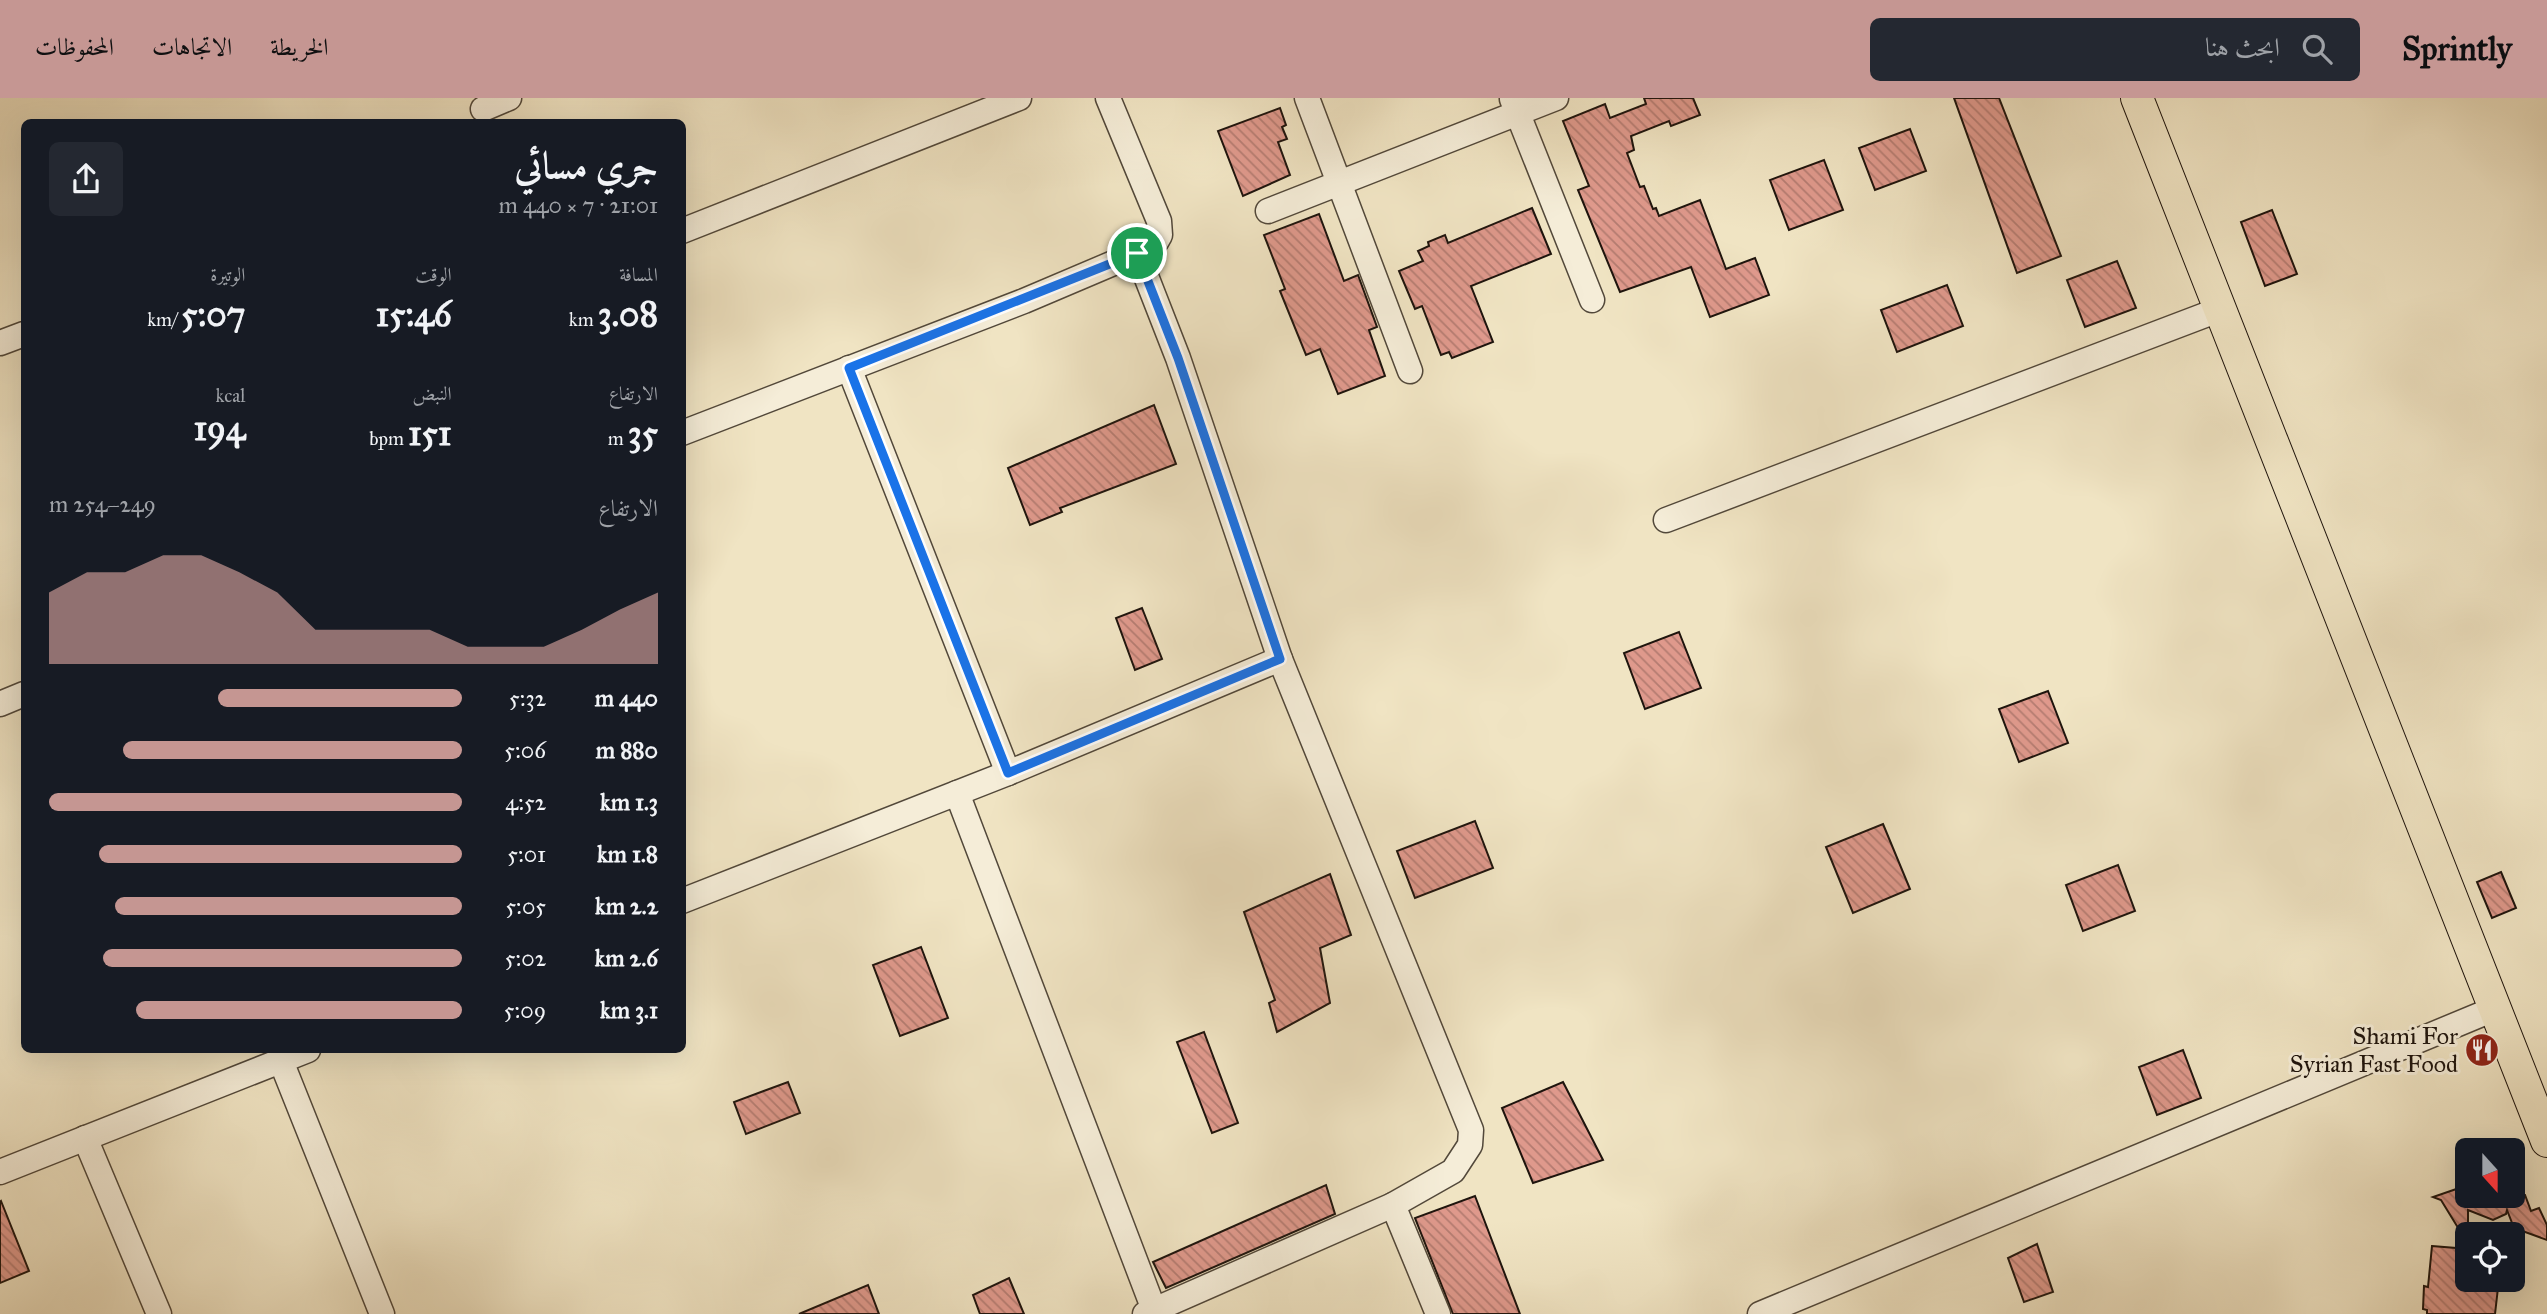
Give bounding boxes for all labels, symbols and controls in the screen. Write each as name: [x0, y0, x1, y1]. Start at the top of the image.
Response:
search box: [1870, 18, 2360, 81]
text: Sprintly: [2402, 29, 2512, 69]
icon: search: [2298, 30, 2336, 68]
text: ابحث هنا: [2205, 31, 2280, 63]
text: المحفوظات: [35, 32, 114, 62]
text: الاتجاهات: [152, 32, 232, 62]
text: الخريطة: [270, 32, 329, 62]
button: share: [49, 142, 123, 216]
text: جري مسائي: [514, 142, 658, 188]
text: 21:01 · 7 × 440 m: [499, 191, 658, 219]
pin: [1107, 223, 1167, 283]
icon: arrive: [1118, 234, 1156, 272]
text: الوتيرة: [210, 263, 245, 286]
text: الوقت: [415, 263, 452, 286]
text: المسافة: [619, 263, 658, 286]
text: 5:07: [181, 293, 245, 336]
text: 15:46: [376, 293, 452, 336]
text: 3.08: [598, 293, 658, 336]
text: /km: [147, 308, 181, 331]
text: km: [569, 308, 598, 331]
text: النبض: [413, 382, 452, 405]
text: الارتفاع: [609, 382, 658, 405]
text: kcal: [215, 384, 245, 407]
text: 194: [193, 407, 245, 450]
text: 151: [408, 412, 452, 455]
text: 35: [628, 412, 658, 455]
text: bpm: [369, 427, 408, 450]
text: m: [608, 427, 628, 450]
text: 249–254 m: [49, 490, 156, 518]
text: الارتفاع: [598, 494, 658, 522]
text: 5:32: [509, 684, 546, 712]
text: 440 m: [595, 684, 658, 712]
text: 5:06: [504, 736, 546, 764]
text: 880 m: [596, 736, 658, 764]
text: 4:52: [505, 788, 546, 816]
text: 1.3 km: [600, 788, 658, 816]
text: 5:01: [507, 840, 546, 868]
text: 1.8 km: [597, 840, 658, 868]
text: 5:05: [505, 892, 546, 920]
text: 2.2 km: [595, 892, 658, 920]
text: 5:02: [505, 944, 546, 972]
text: 2.6 km: [595, 944, 658, 972]
text: 5:09: [504, 996, 546, 1024]
text: 3.1 km: [600, 996, 658, 1024]
place label: Shami For Syrian Fast Food: [2290, 1021, 2458, 1079]
restaurant icon: Shami For Syrian Fast Food: [2463, 1031, 2501, 1069]
north arrow: [2455, 1138, 2525, 1208]
map controls: [2455, 1138, 2525, 1292]
button: locate: [2455, 1222, 2525, 1292]

